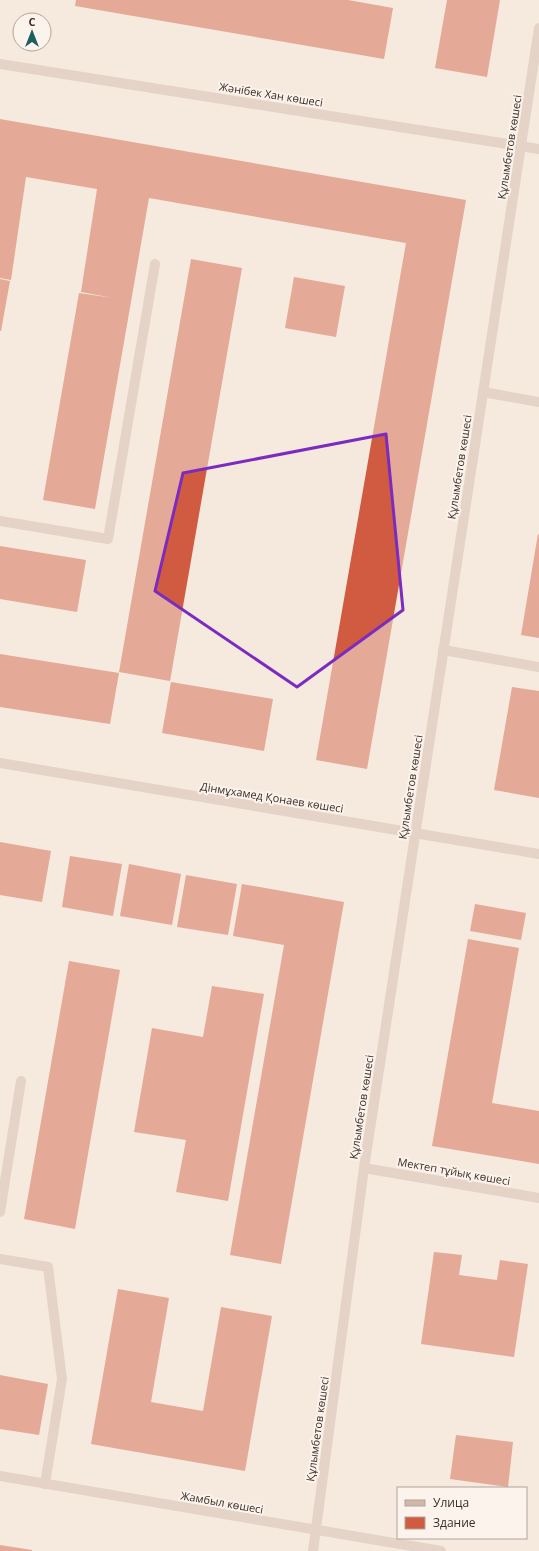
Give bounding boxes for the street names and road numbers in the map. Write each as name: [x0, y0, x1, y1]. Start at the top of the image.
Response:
street label: Жәнібек Хан көшесі: [218, 78, 324, 110]
street label: Құлымбетов көшесі: [493, 94, 525, 200]
street label: Құлымбетов көшесі: [443, 414, 475, 520]
street label: Құлымбетов көшесі: [394, 734, 426, 840]
street label: Дінмұхамед Қонаев көшесі: [199, 778, 345, 816]
street label: Құлымбетов көшесі: [345, 1054, 377, 1160]
street label: Мектеп тұйық көшесі: [397, 1154, 511, 1188]
street label: Құлымбетов көшесі: [302, 1376, 332, 1482]
street label: Жамбыл көшесі: [179, 1487, 265, 1517]

